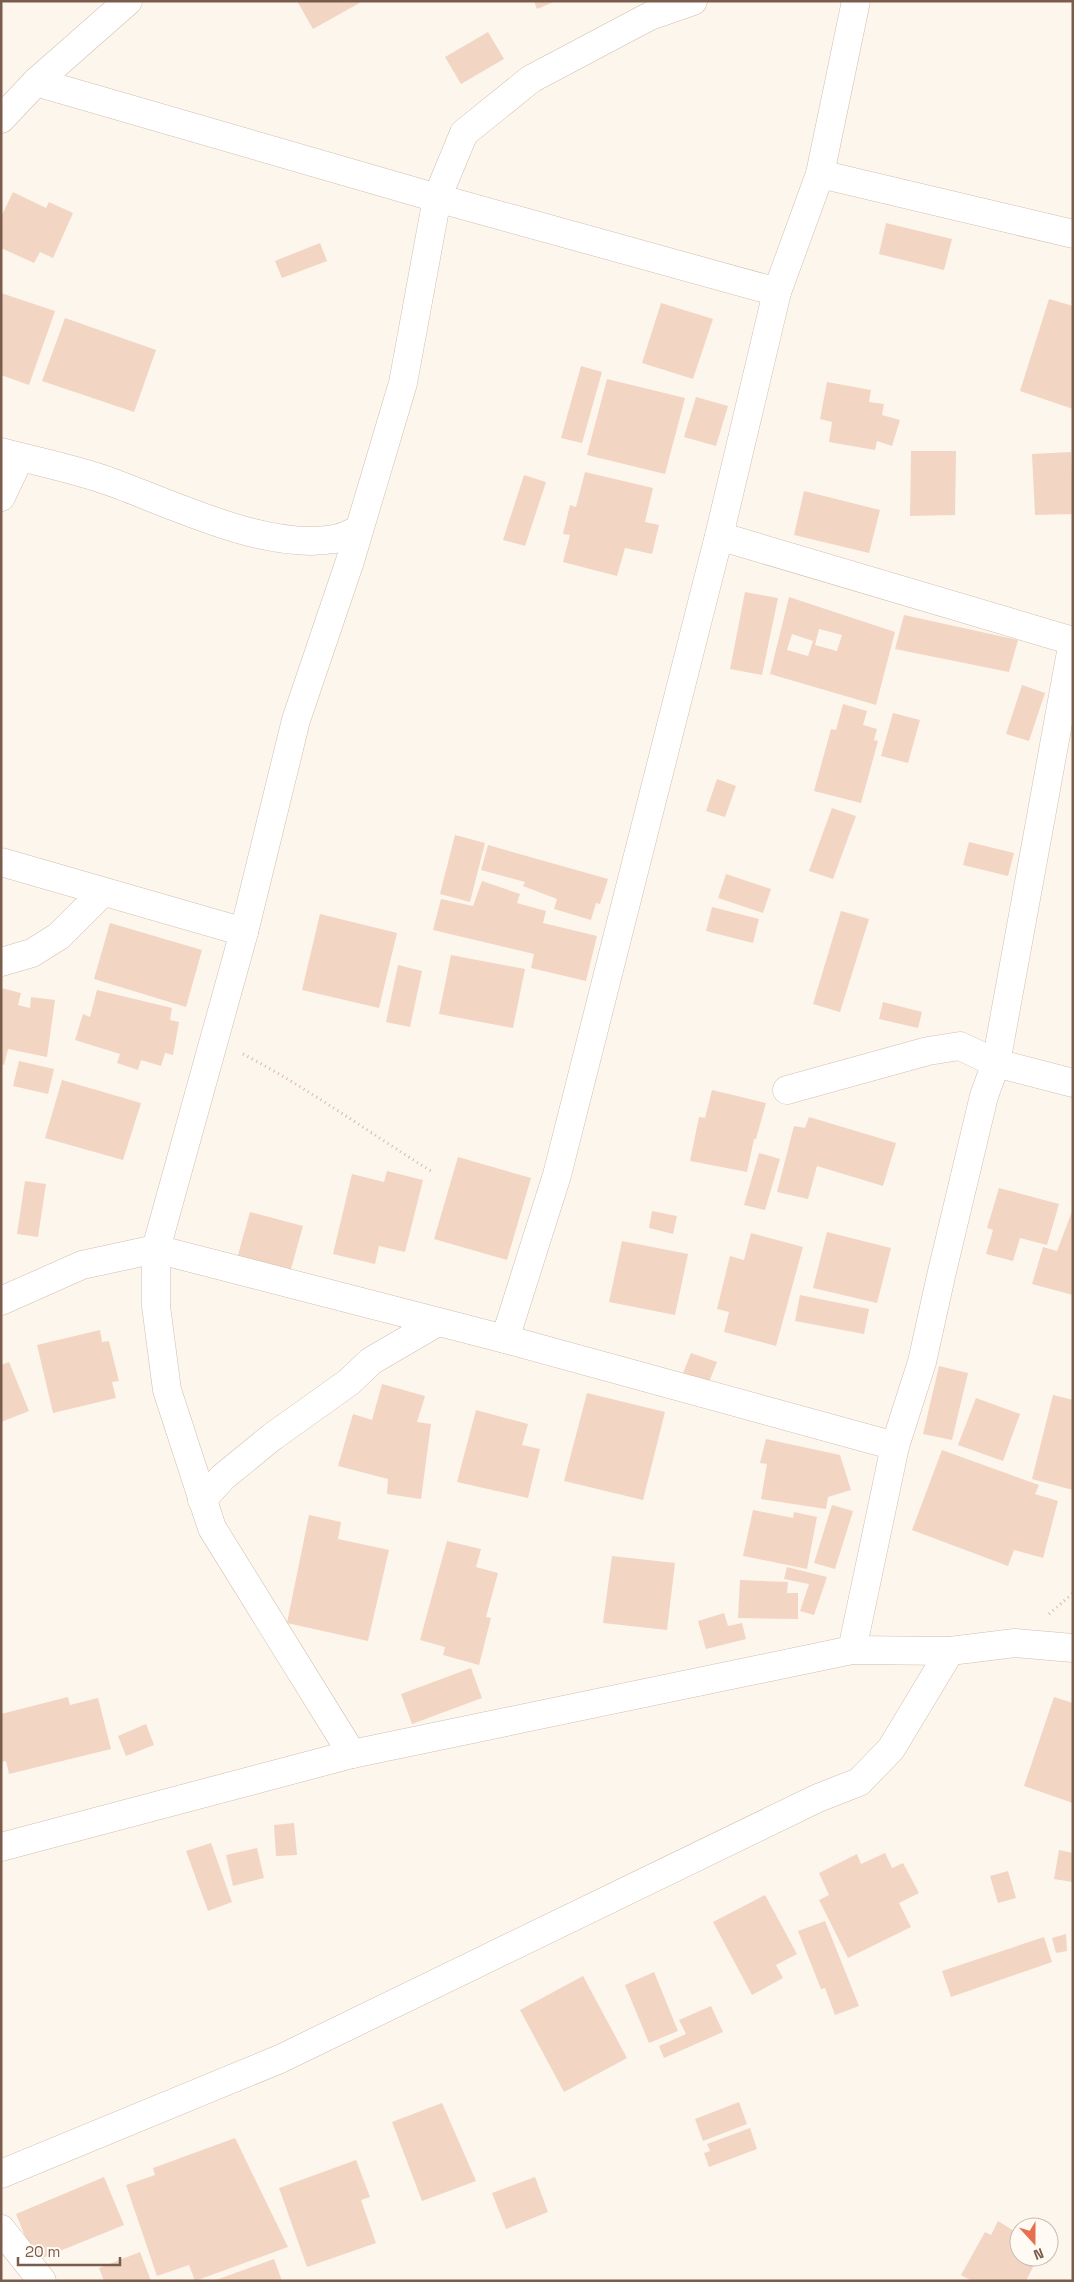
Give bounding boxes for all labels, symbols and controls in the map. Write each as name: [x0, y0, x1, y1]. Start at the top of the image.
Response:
north arrow: [1009, 2217, 1059, 2267]
scale bar: [18, 2234, 120, 2266]
text: 20 m: [25, 2242, 60, 2261]
text: N: [1031, 2244, 1046, 2264]

